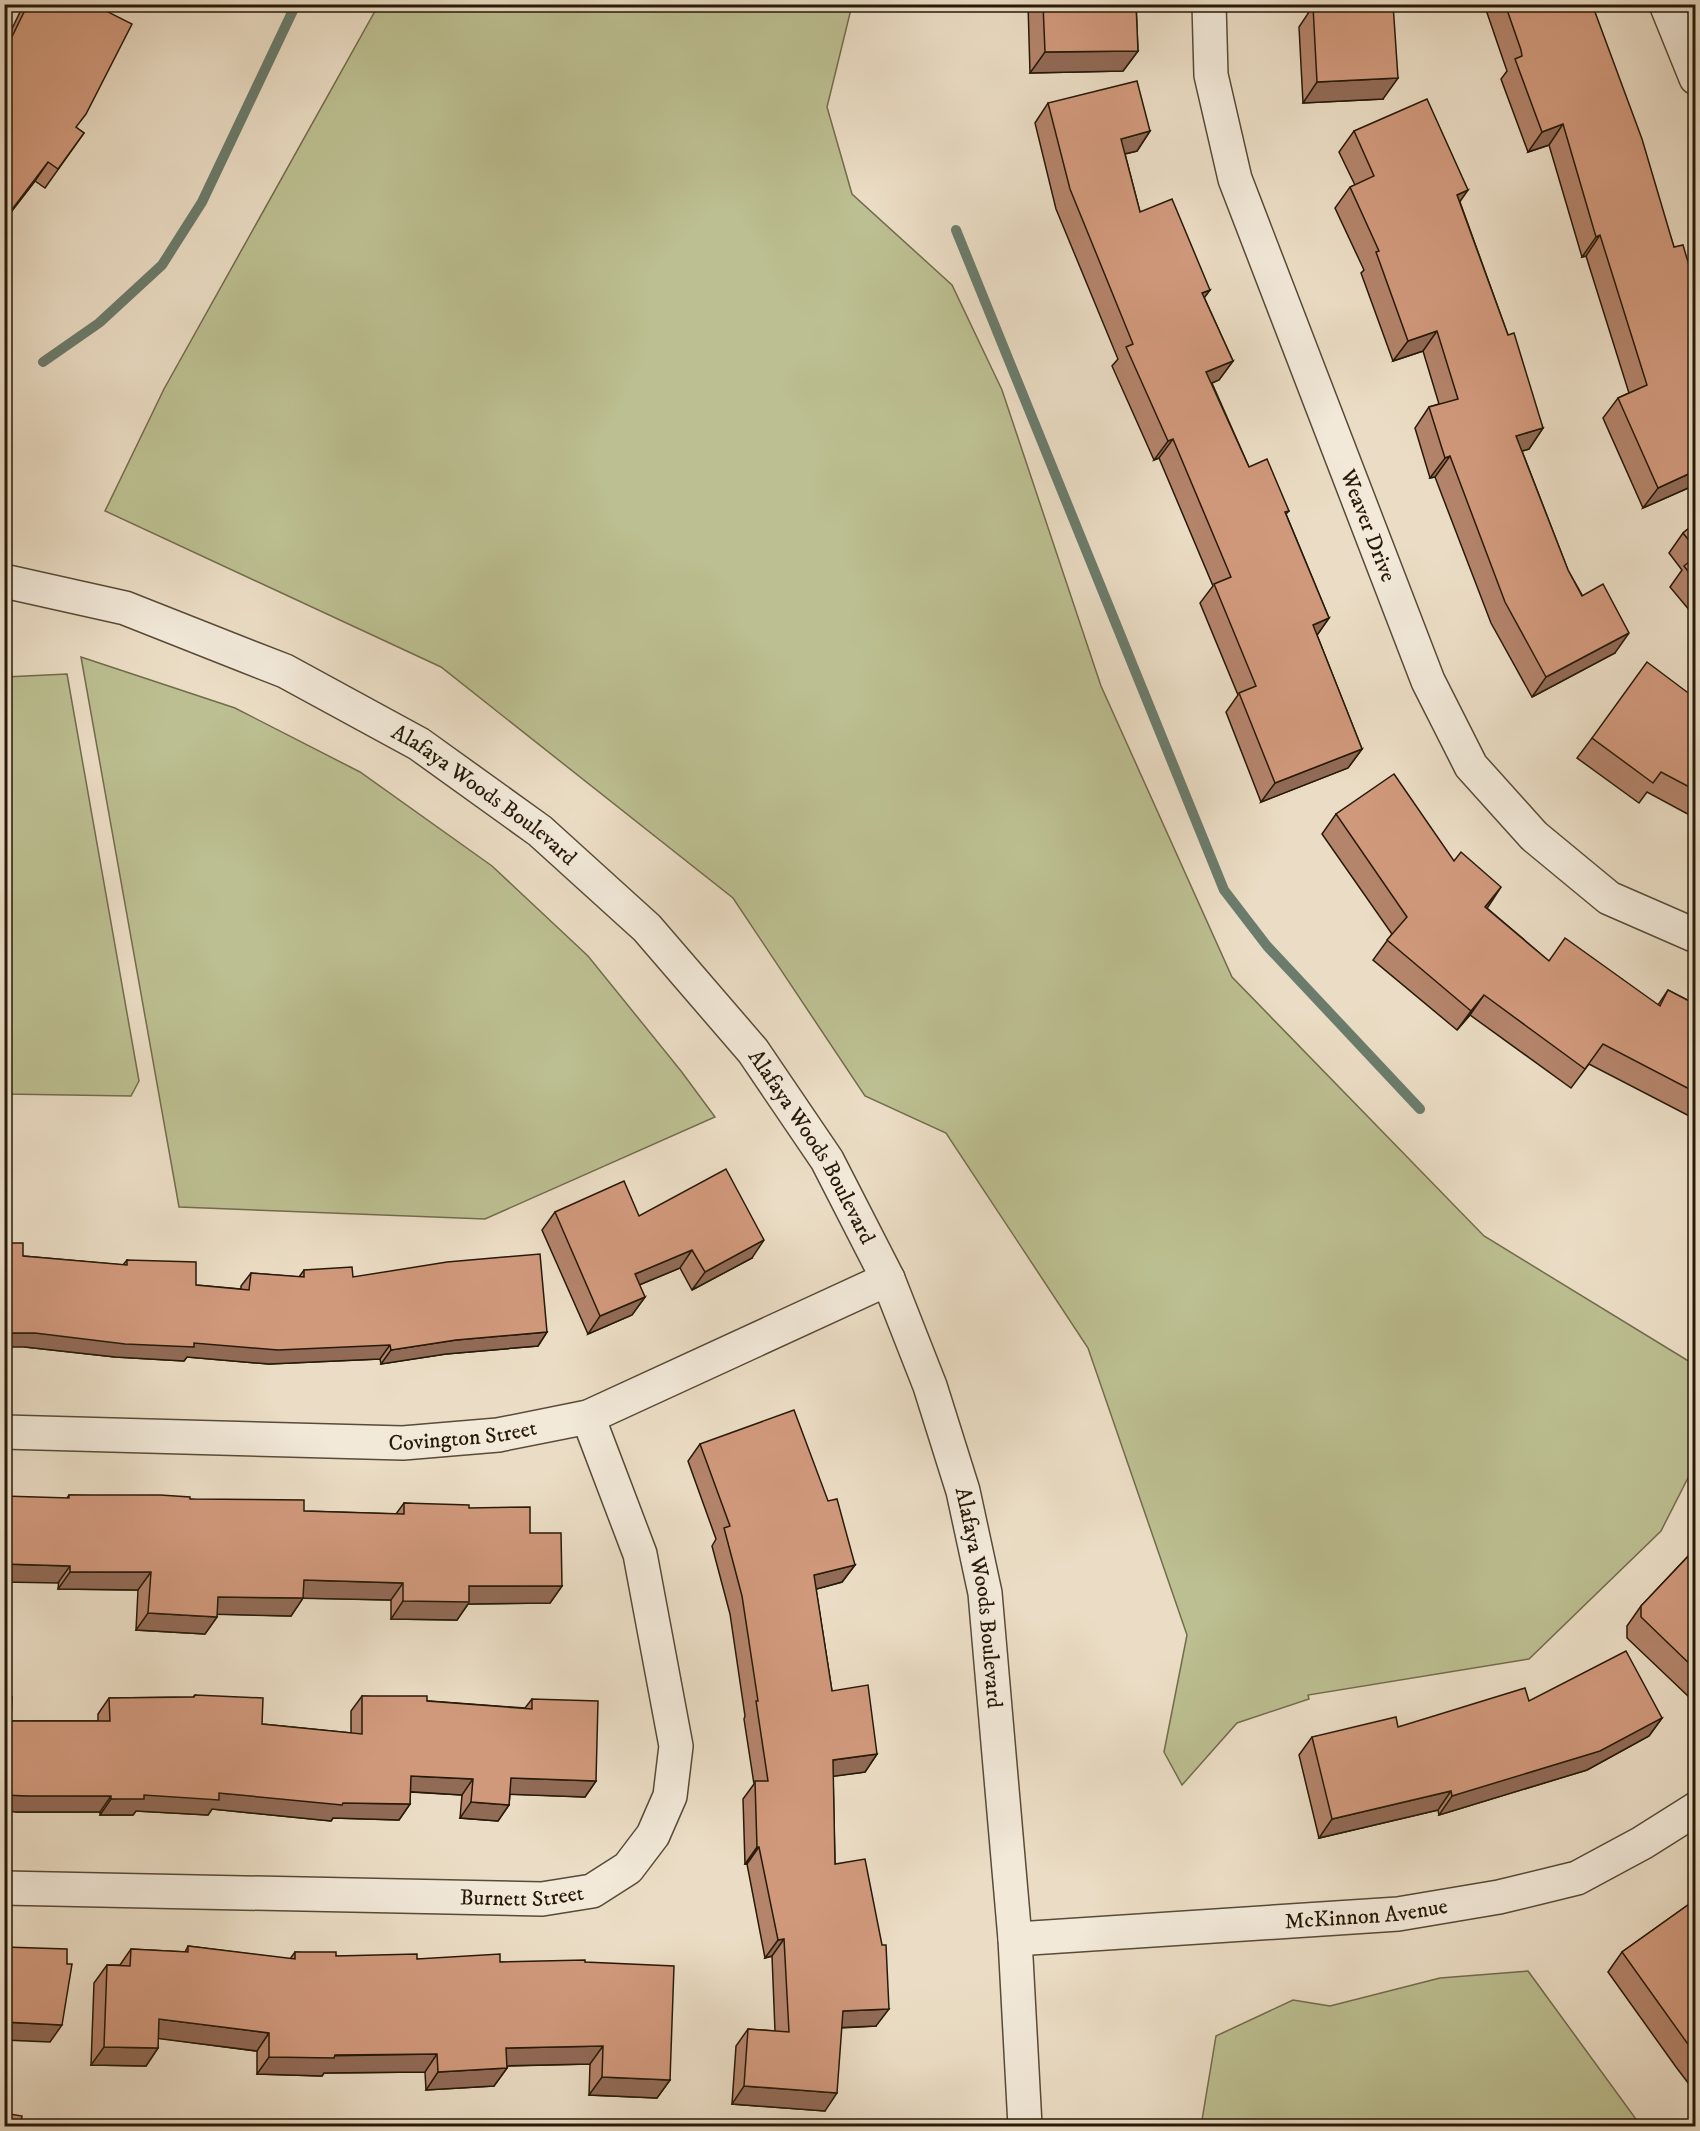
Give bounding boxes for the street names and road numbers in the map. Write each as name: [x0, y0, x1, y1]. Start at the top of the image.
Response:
street label: Weaver Drive: [1334, 465, 1402, 585]
street label: Alafaya Woods Boulevard: [387, 718, 583, 871]
street label: Alafaya Woods Boulevard: [742, 1044, 881, 1249]
street label: Covington Street: [388, 1414, 539, 1456]
street label: Alafaya Woods Boulevard: [949, 1485, 1008, 1709]
street label: Burnett Street: [460, 1879, 586, 1913]
street label: McKinnon Avenue: [1284, 1892, 1450, 1935]

